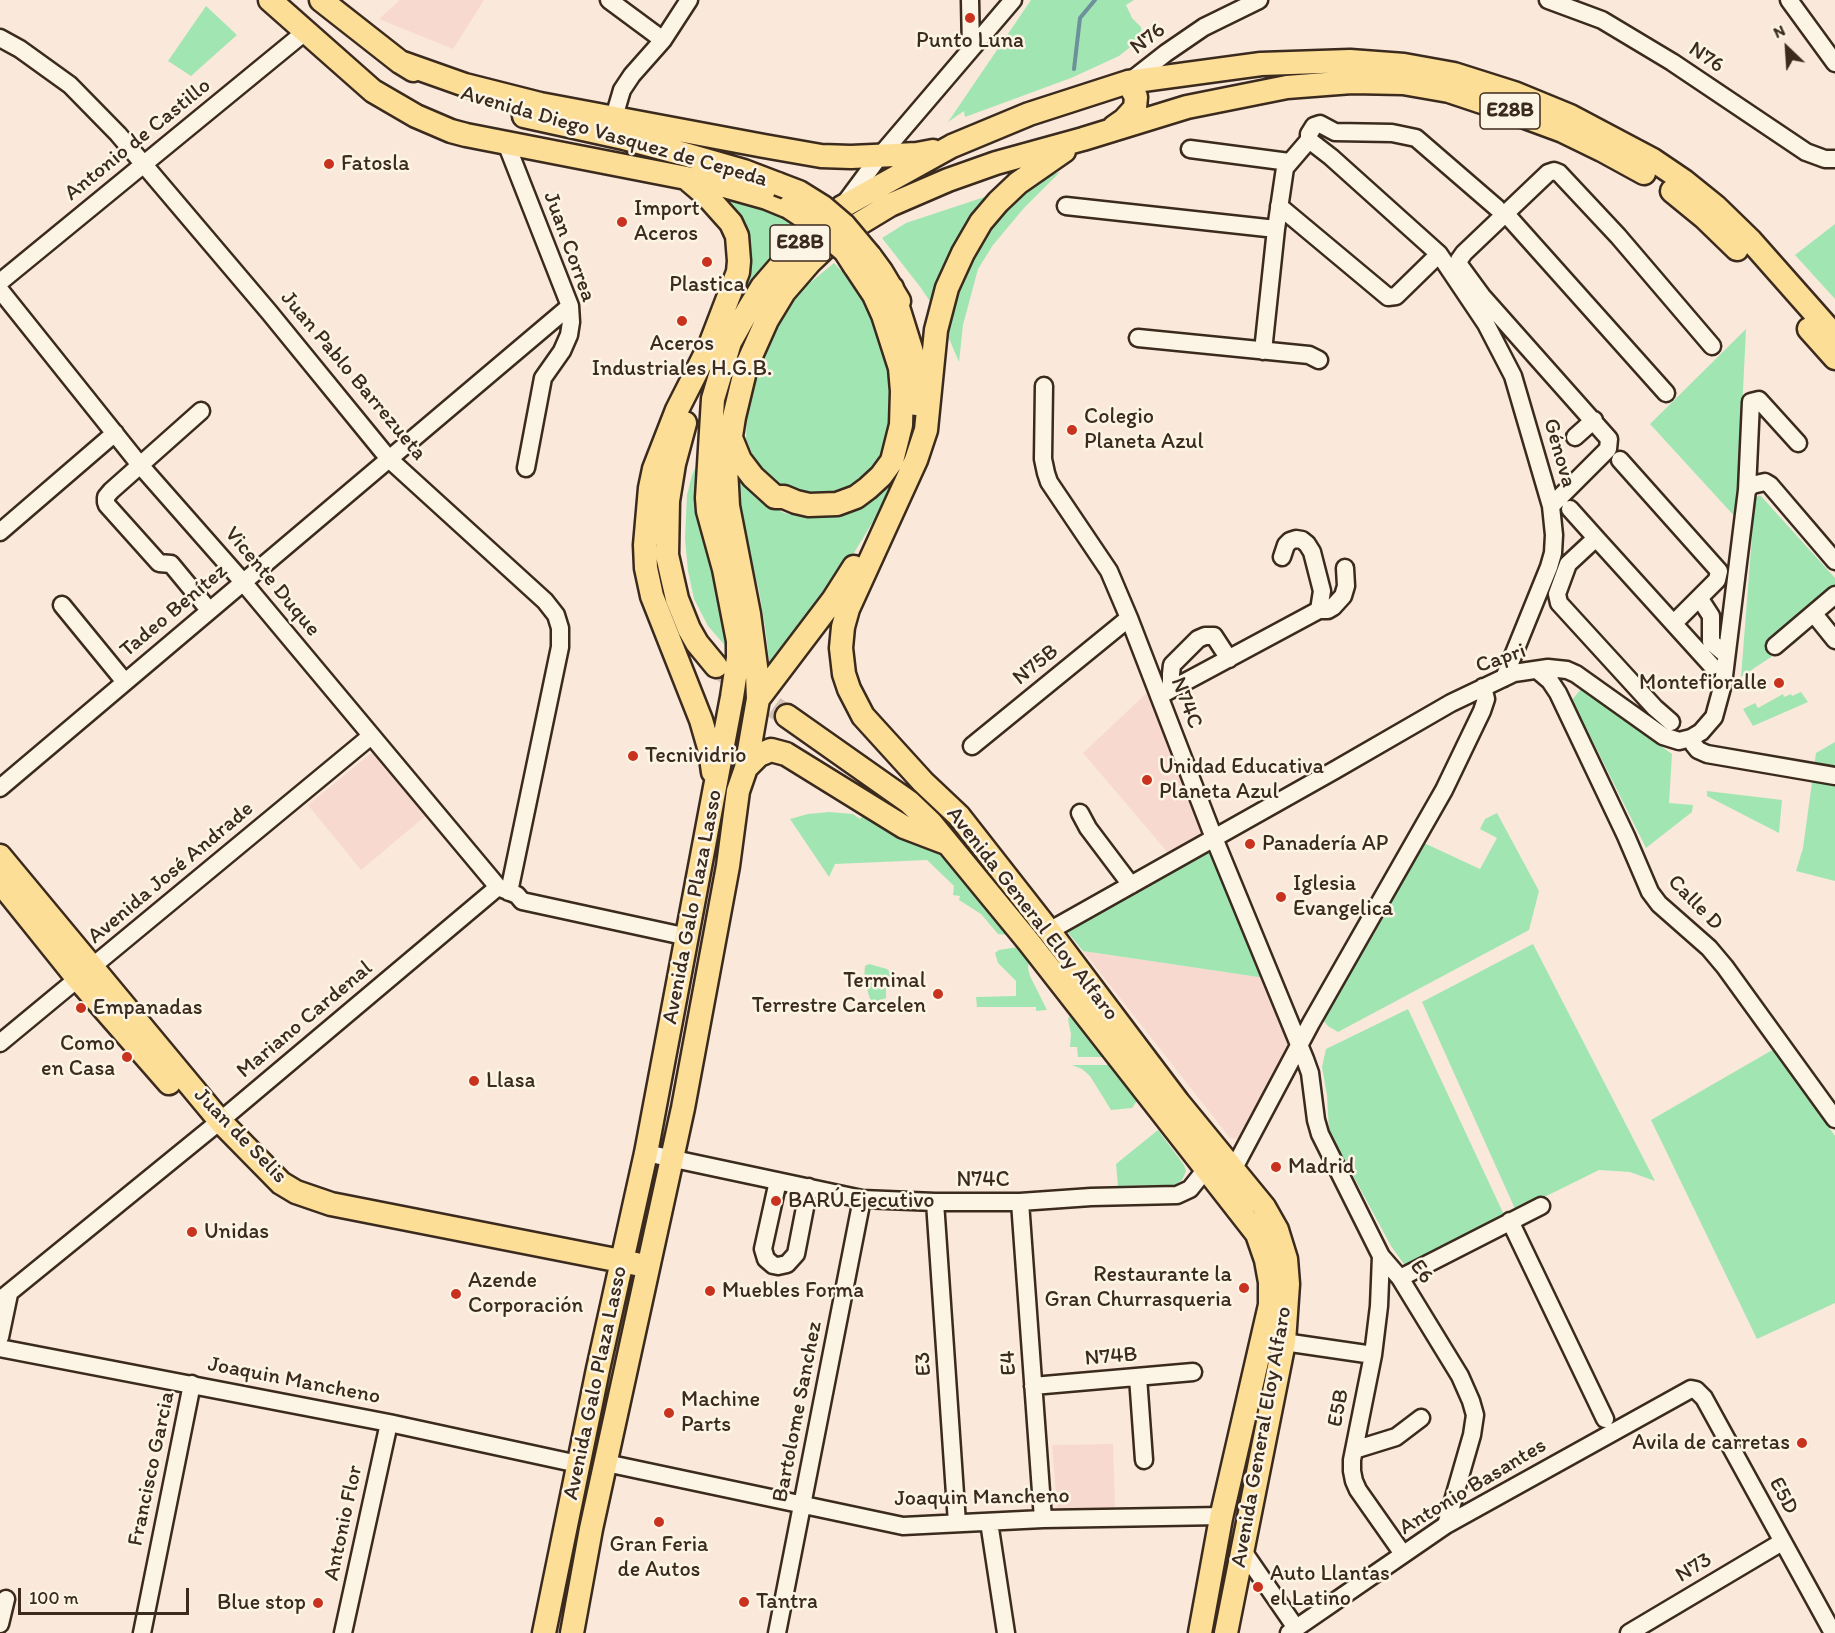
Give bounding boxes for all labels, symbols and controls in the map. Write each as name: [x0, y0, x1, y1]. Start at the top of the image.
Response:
marker: Punto Luna: [963, 11, 977, 25]
street label: N76: [1125, 17, 1171, 61]
north arrow: [1757, 18, 1817, 78]
text: N: [1770, 20, 1788, 42]
place label: Punto Luna: [916, 28, 1024, 54]
street label: N76: [1683, 37, 1729, 79]
street label: Antonio de Castillo: [60, 73, 216, 207]
street label: Avenida Diego Vasquez de Cepeda: [458, 80, 770, 194]
road number: E28B: [1480, 93, 1540, 129]
place label: Fatosla: [341, 151, 410, 177]
marker: Fatosla: [322, 157, 336, 171]
street label: Juan Correa: [537, 188, 601, 306]
place label: Import Aceros: [634, 196, 700, 248]
marker: Import Aceros: [615, 215, 629, 229]
road number: E28B: [770, 225, 830, 261]
marker: Plastica: [700, 255, 714, 269]
place label: Plastica: [669, 272, 745, 298]
street label: Juan Pablo Barrezueta: [274, 286, 432, 466]
marker: Aceros Industriales H.G.B.: [675, 314, 689, 328]
place label: Aceros Industriales H.G.B.: [592, 331, 772, 382]
place label: Colegio Planeta Azul: [1084, 404, 1204, 456]
street label: Génova: [1537, 416, 1581, 490]
marker: Colegio Planeta Azul: [1065, 423, 1079, 437]
street label: Vicente Duque: [218, 522, 326, 642]
street label: Tadeo Benítez: [115, 558, 233, 664]
street label: Capri: [1473, 638, 1529, 680]
street label: N75B: [1008, 639, 1064, 691]
place label: Montefioralle: [1639, 670, 1767, 696]
street label: N74C: [1164, 673, 1208, 733]
marker: Montefioralle: [1772, 676, 1786, 690]
place label: Tecnividrio: [645, 743, 746, 769]
marker: Tecnividrio: [626, 749, 640, 763]
place label: Unidad Educativa Planeta Azul: [1159, 754, 1324, 806]
marker: Unidad Educativa Planeta Azul: [1140, 773, 1154, 787]
street label: Avenida Galo Plaza Lasso: [657, 787, 729, 1027]
street label: Avenida José Andrade: [83, 796, 259, 950]
street label: Avenida General Eloy Alfaro: [940, 802, 1124, 1026]
place label: Panadería AP: [1262, 831, 1388, 857]
marker: Panadería AP: [1243, 837, 1257, 851]
street label: Calle D: [1662, 870, 1728, 936]
place label: Iglesia Evangelica: [1293, 871, 1393, 922]
marker: Iglesia Evangelica: [1274, 890, 1288, 904]
street label: Mariano Cardenal: [232, 956, 378, 1084]
place label: Terminal Terrestre Carcelen: [752, 968, 926, 1020]
marker: Terminal Terrestre Carcelen: [931, 987, 945, 1001]
place label: Empanadas: [93, 995, 203, 1021]
marker: Empanadas: [74, 1001, 88, 1015]
place label: Como en Casa: [41, 1031, 115, 1082]
marker: Como en Casa: [120, 1050, 134, 1064]
place label: Llasa: [486, 1068, 535, 1094]
marker: Llasa: [467, 1074, 481, 1088]
street label: Juan de Selis: [188, 1083, 292, 1189]
place label: Madrid: [1288, 1154, 1355, 1180]
marker: Madrid: [1269, 1160, 1283, 1174]
street label: N74C: [956, 1167, 1010, 1193]
place label: BARÚ Ejecutivo: [788, 1188, 935, 1214]
marker: BARÚ Ejecutivo: [769, 1194, 783, 1208]
place label: Unidas: [204, 1219, 269, 1245]
marker: Unidas: [185, 1225, 199, 1239]
street label: E6: [1403, 1255, 1439, 1289]
place label: Restaurante la Gran Churrasqueria: [1044, 1262, 1232, 1314]
street label: Avenida Galo Plaza Lasso: [558, 1264, 634, 1502]
place label: Azende Corporación: [468, 1268, 583, 1320]
place label: Muebles Forma: [722, 1278, 864, 1304]
marker: Restaurante la Gran Churrasqueria: [1237, 1281, 1251, 1295]
marker: Muebles Forma: [703, 1284, 717, 1298]
marker: Azende Corporación: [449, 1287, 463, 1301]
street label: Avenida General Eloy Alfaro: [1226, 1304, 1298, 1570]
street label: Bartolome Sanchez: [768, 1319, 828, 1505]
street label: N74B: [1084, 1342, 1138, 1372]
street label: E4: [995, 1349, 1023, 1377]
street label: Joaquin Mancheno: [206, 1351, 382, 1411]
street label: E3: [910, 1351, 938, 1377]
place label: Machine Parts: [681, 1387, 760, 1438]
street label: E5B: [1322, 1387, 1356, 1429]
street label: Francisco Garcia: [123, 1389, 181, 1549]
marker: Machine Parts: [662, 1406, 676, 1420]
place label: Avila de carretas: [1632, 1430, 1790, 1456]
street label: Antonio Basantes: [1395, 1433, 1551, 1541]
marker: Avila de carretas: [1795, 1436, 1809, 1450]
street label: Antonio Flor: [319, 1463, 369, 1583]
street label: E5D: [1762, 1473, 1804, 1519]
street label: Joaquin Mancheno: [894, 1483, 1070, 1513]
marker: Gran Feria de Autos: [652, 1515, 666, 1529]
place label: Gran Feria de Autos: [610, 1532, 708, 1584]
street label: N73: [1671, 1547, 1717, 1589]
place label: Auto Llantas el Latino: [1270, 1561, 1390, 1612]
scale bar: [21, 1576, 192, 1614]
marker: Auto Llantas el Latino: [1251, 1580, 1265, 1594]
text: 100 m: [29, 1587, 79, 1609]
place label: Tantra: [756, 1589, 818, 1615]
place label: Blue stop: [217, 1590, 306, 1616]
marker: Tantra: [737, 1595, 751, 1609]
marker: Blue stop: [311, 1596, 325, 1610]

